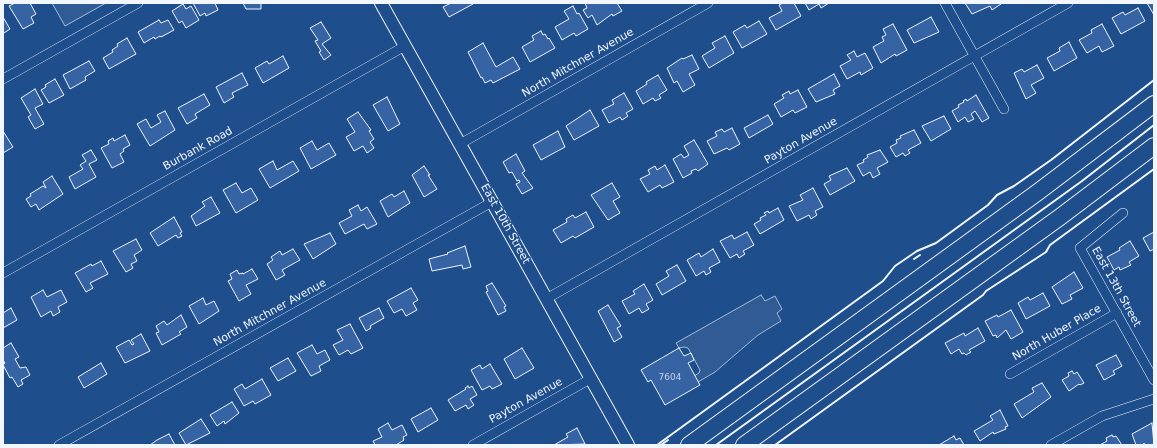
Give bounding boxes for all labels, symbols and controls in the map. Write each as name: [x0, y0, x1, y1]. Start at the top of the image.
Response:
street label: North Mitchner Avenue: [520, 26, 636, 100]
street label: Payton Avenue: [762, 115, 840, 167]
street label: Burbank Road: [161, 125, 235, 173]
street label: East 10th Street: [478, 182, 532, 266]
street label: East 13th Street: [1089, 245, 1143, 329]
street label: North Mitchner Avenue: [211, 276, 329, 350]
street label: North Huber Place: [1010, 302, 1104, 364]
house number: 7604: [659, 373, 681, 383]
street label: Payton Avenue: [487, 375, 565, 427]

